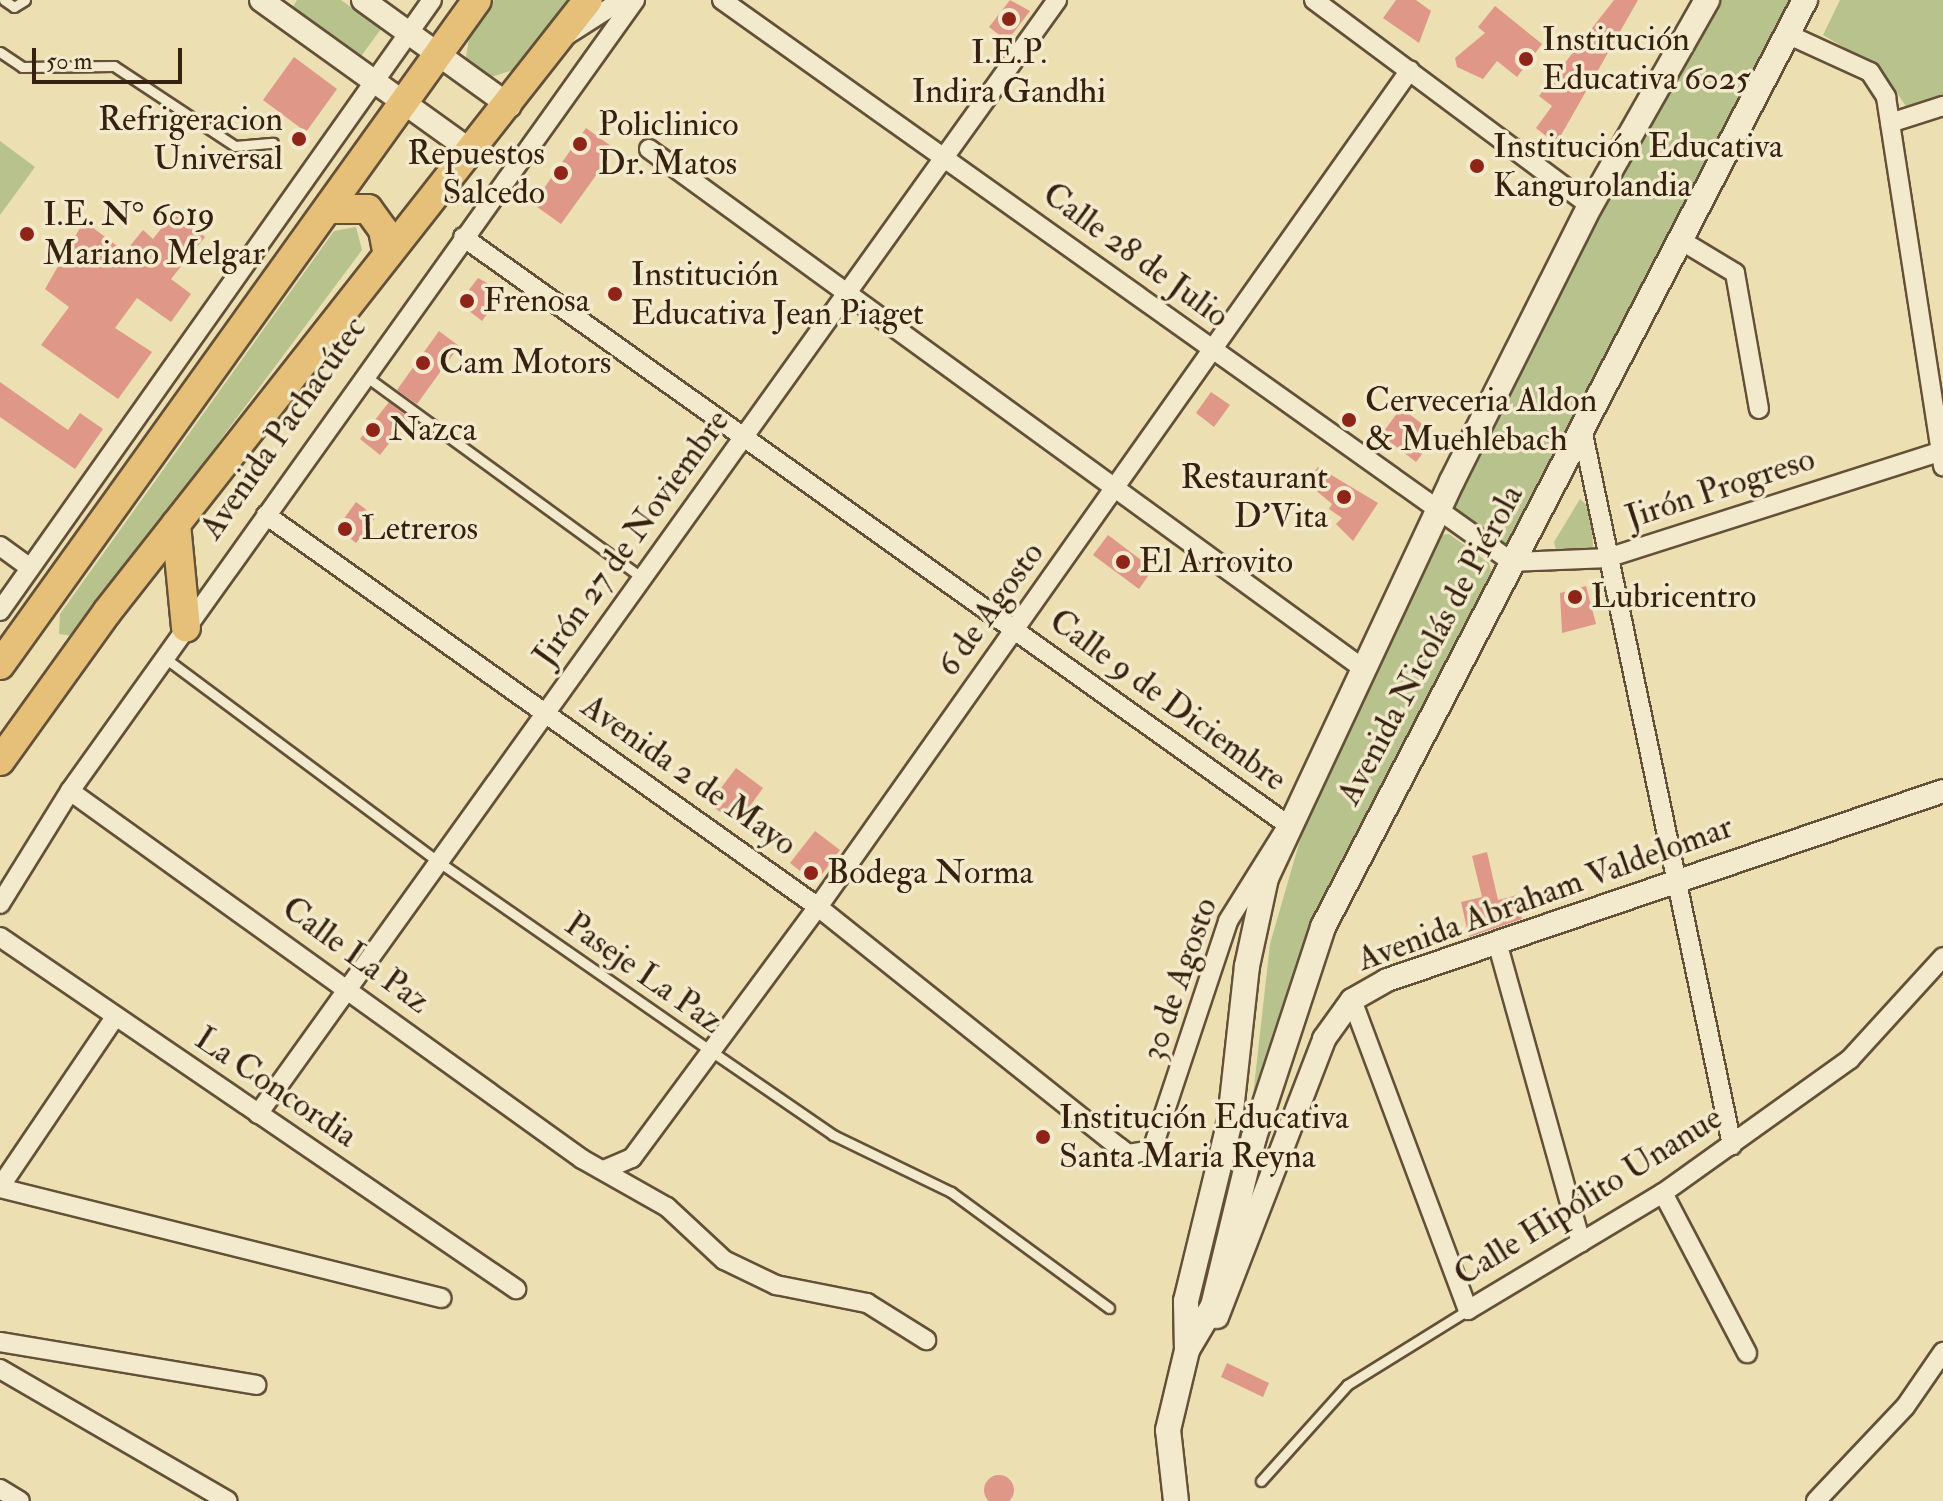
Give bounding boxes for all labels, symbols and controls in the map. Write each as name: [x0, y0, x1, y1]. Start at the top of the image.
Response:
marker: I.E.P. Indira Gandhi: [1000, 10, 1018, 28]
place label: Institución Educativa 6025: [1542, 19, 1751, 98]
scale bar: [36, 32, 186, 82]
place label: I.E.P. Indira Gandhi: [912, 32, 1106, 112]
text: 50 m: [46, 46, 92, 77]
marker: Institución Educativa 6025: [1517, 50, 1535, 68]
place label: Refrigeracion Universal: [98, 99, 283, 178]
place label: Policlinico Dr. Matos: [598, 104, 739, 184]
place label: Institución Educativa Kangurolandia: [1493, 126, 1783, 206]
marker: Refrigeracion Universal: [290, 130, 308, 148]
place label: Repuestos Salcedo: [407, 133, 545, 212]
marker: Policlinico Dr. Matos: [569, 133, 591, 155]
marker: Institución Educativa Kangurolandia: [1468, 157, 1486, 175]
marker: Repuestos Salcedo: [552, 164, 570, 182]
street label: Calle 28 de Julio: [1035, 174, 1237, 336]
place label: I.E. N° 6019 Mariano Melgar: [43, 194, 265, 274]
marker: I.E. N° 6019 Mariano Melgar: [18, 225, 36, 243]
place label: Institución Educativa Jean Piaget: [631, 254, 924, 334]
place label: Frenosa: [483, 281, 590, 321]
marker: Institución Educativa Jean Piaget: [606, 285, 624, 303]
marker: Frenosa: [458, 292, 476, 310]
street label: Avenida Pachacútec: [191, 309, 375, 547]
place label: Cam Motors: [439, 343, 611, 383]
marker: Cam Motors: [414, 354, 432, 372]
place label: Cerveceria Aldon & Muehlebach: [1365, 380, 1597, 460]
street label: Jirón 27 de Noviembre: [524, 402, 738, 674]
place label: Nazca: [389, 410, 477, 450]
marker: Cerveceria Aldon & Muehlebach: [1340, 411, 1358, 429]
marker: Nazca: [364, 421, 382, 439]
street label: Jirón Progreso: [1620, 438, 1820, 538]
place label: Restaurant D'Vita: [1180, 457, 1328, 536]
street label: Avenida Nicolás de Piérola: [1328, 478, 1532, 812]
marker: Restaurant D'Vita: [1335, 488, 1353, 506]
place label: Letreros: [361, 509, 478, 549]
marker: Letreros: [336, 520, 354, 538]
street label: 6 de Agosto: [928, 534, 1052, 684]
place label: El Arrovito: [1139, 542, 1293, 582]
marker: El Arrovito: [1114, 553, 1132, 571]
place label: Lubricentro: [1591, 577, 1756, 617]
marker: Lubricentro: [1566, 588, 1584, 606]
street label: Calle 9 de Diciembre: [1042, 600, 1294, 800]
street label: Avenida 2 de Mayo: [573, 686, 805, 864]
street label: Avenida Abraham Valdelomar: [1352, 806, 1738, 980]
place label: Bodega Norma: [827, 853, 1034, 893]
marker: Bodega Norma: [802, 864, 820, 882]
street label: Calle La Paz: [274, 888, 438, 1022]
street label: 30 de Agosto: [1132, 892, 1226, 1066]
street label: Paseje La Paz: [557, 904, 731, 1042]
street label: La Concordia: [187, 1018, 365, 1156]
place label: Institución Educativa Santa Maria Reyna: [1059, 1097, 1349, 1176]
street label: Calle Hipólito Unanue: [1447, 1097, 1729, 1295]
marker: Institución Educativa Santa Maria Reyna: [1034, 1128, 1052, 1146]

